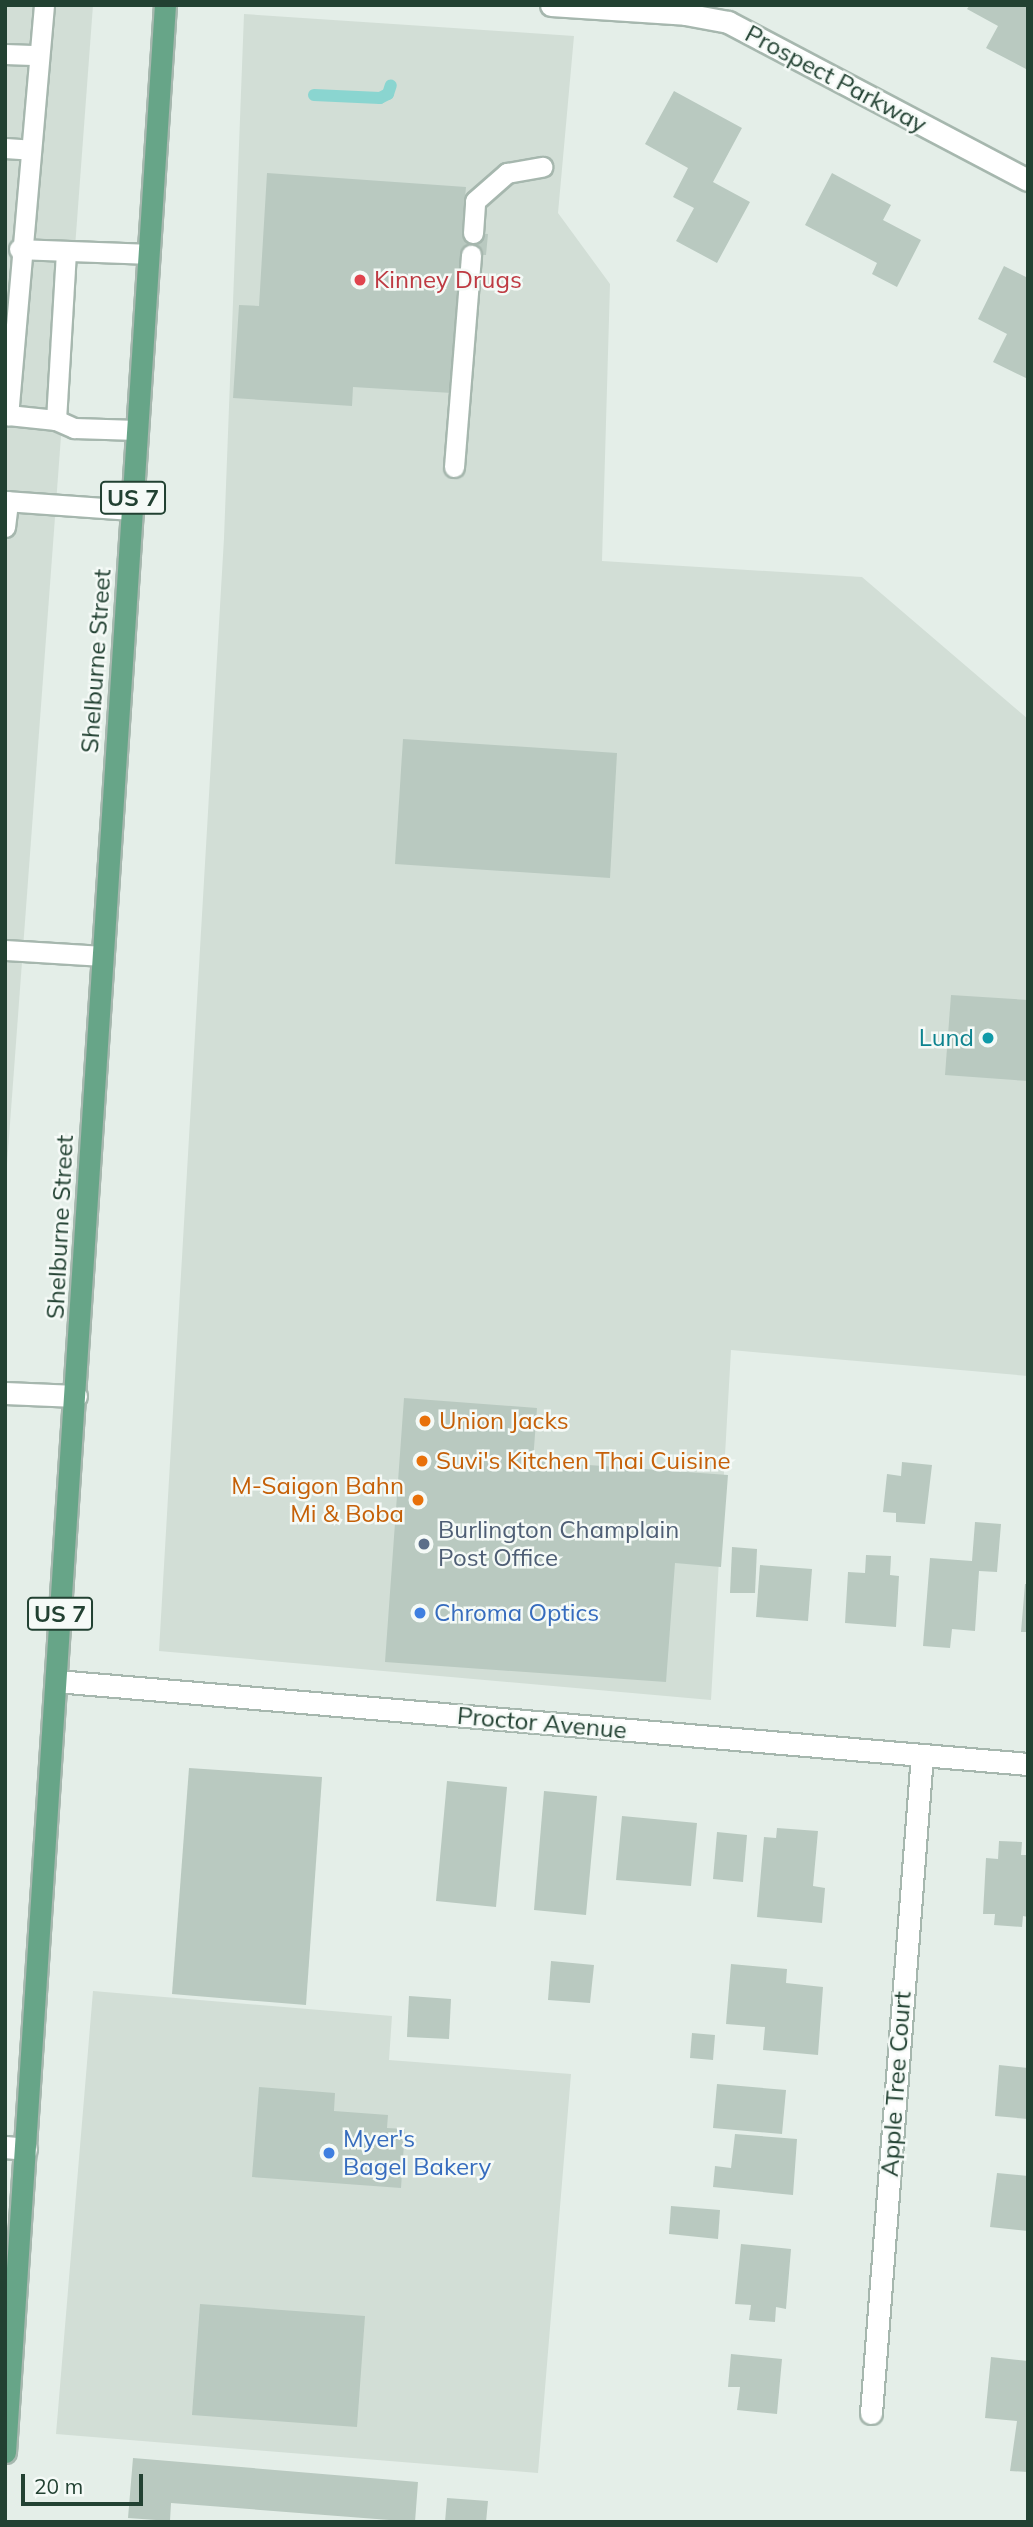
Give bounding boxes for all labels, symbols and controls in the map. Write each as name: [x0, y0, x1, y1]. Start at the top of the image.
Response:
street label: Prospect Parkway: [740, 19, 932, 139]
place label: Kinney Drugs: [374, 266, 522, 294]
marker: Kinney Drugs: [352, 272, 368, 288]
road number: US 7: [100, 478, 166, 518]
street label: Shelburne Street: [75, 568, 117, 754]
place label: Lund: [919, 1024, 974, 1052]
marker: Lund: [980, 1030, 996, 1046]
street label: Shelburne Street: [41, 1134, 79, 1320]
place label: Union Jacks: [439, 1407, 569, 1435]
marker: Union Jacks: [417, 1413, 433, 1429]
place label: Suvi's Kitchen Thai Cuisine: [436, 1447, 731, 1475]
marker: Suvi's Kitchen Thai Cuisine: [414, 1453, 430, 1469]
place label: M-Saigon Bahn Mi & Boba: [231, 1472, 404, 1528]
marker: M-Saigon Bahn Mi & Boba: [410, 1492, 426, 1508]
place label: Burlington Champlain Post Office: [438, 1516, 679, 1572]
marker: Burlington Champlain Post Office: [416, 1536, 432, 1552]
road number: US 7: [27, 1595, 93, 1634]
place label: Chroma Optics: [434, 1599, 599, 1627]
marker: Chroma Optics: [412, 1605, 428, 1621]
street label: Proctor Avenue: [456, 1701, 628, 1745]
street label: Apple Tree Court: [875, 1990, 917, 2178]
place label: Myer's Bagel Bakery: [343, 2125, 491, 2181]
marker: Myer's Bagel Bakery: [321, 2145, 337, 2161]
scale bar: [24, 2460, 147, 2504]
text: 20 m: [34, 2473, 83, 2499]

